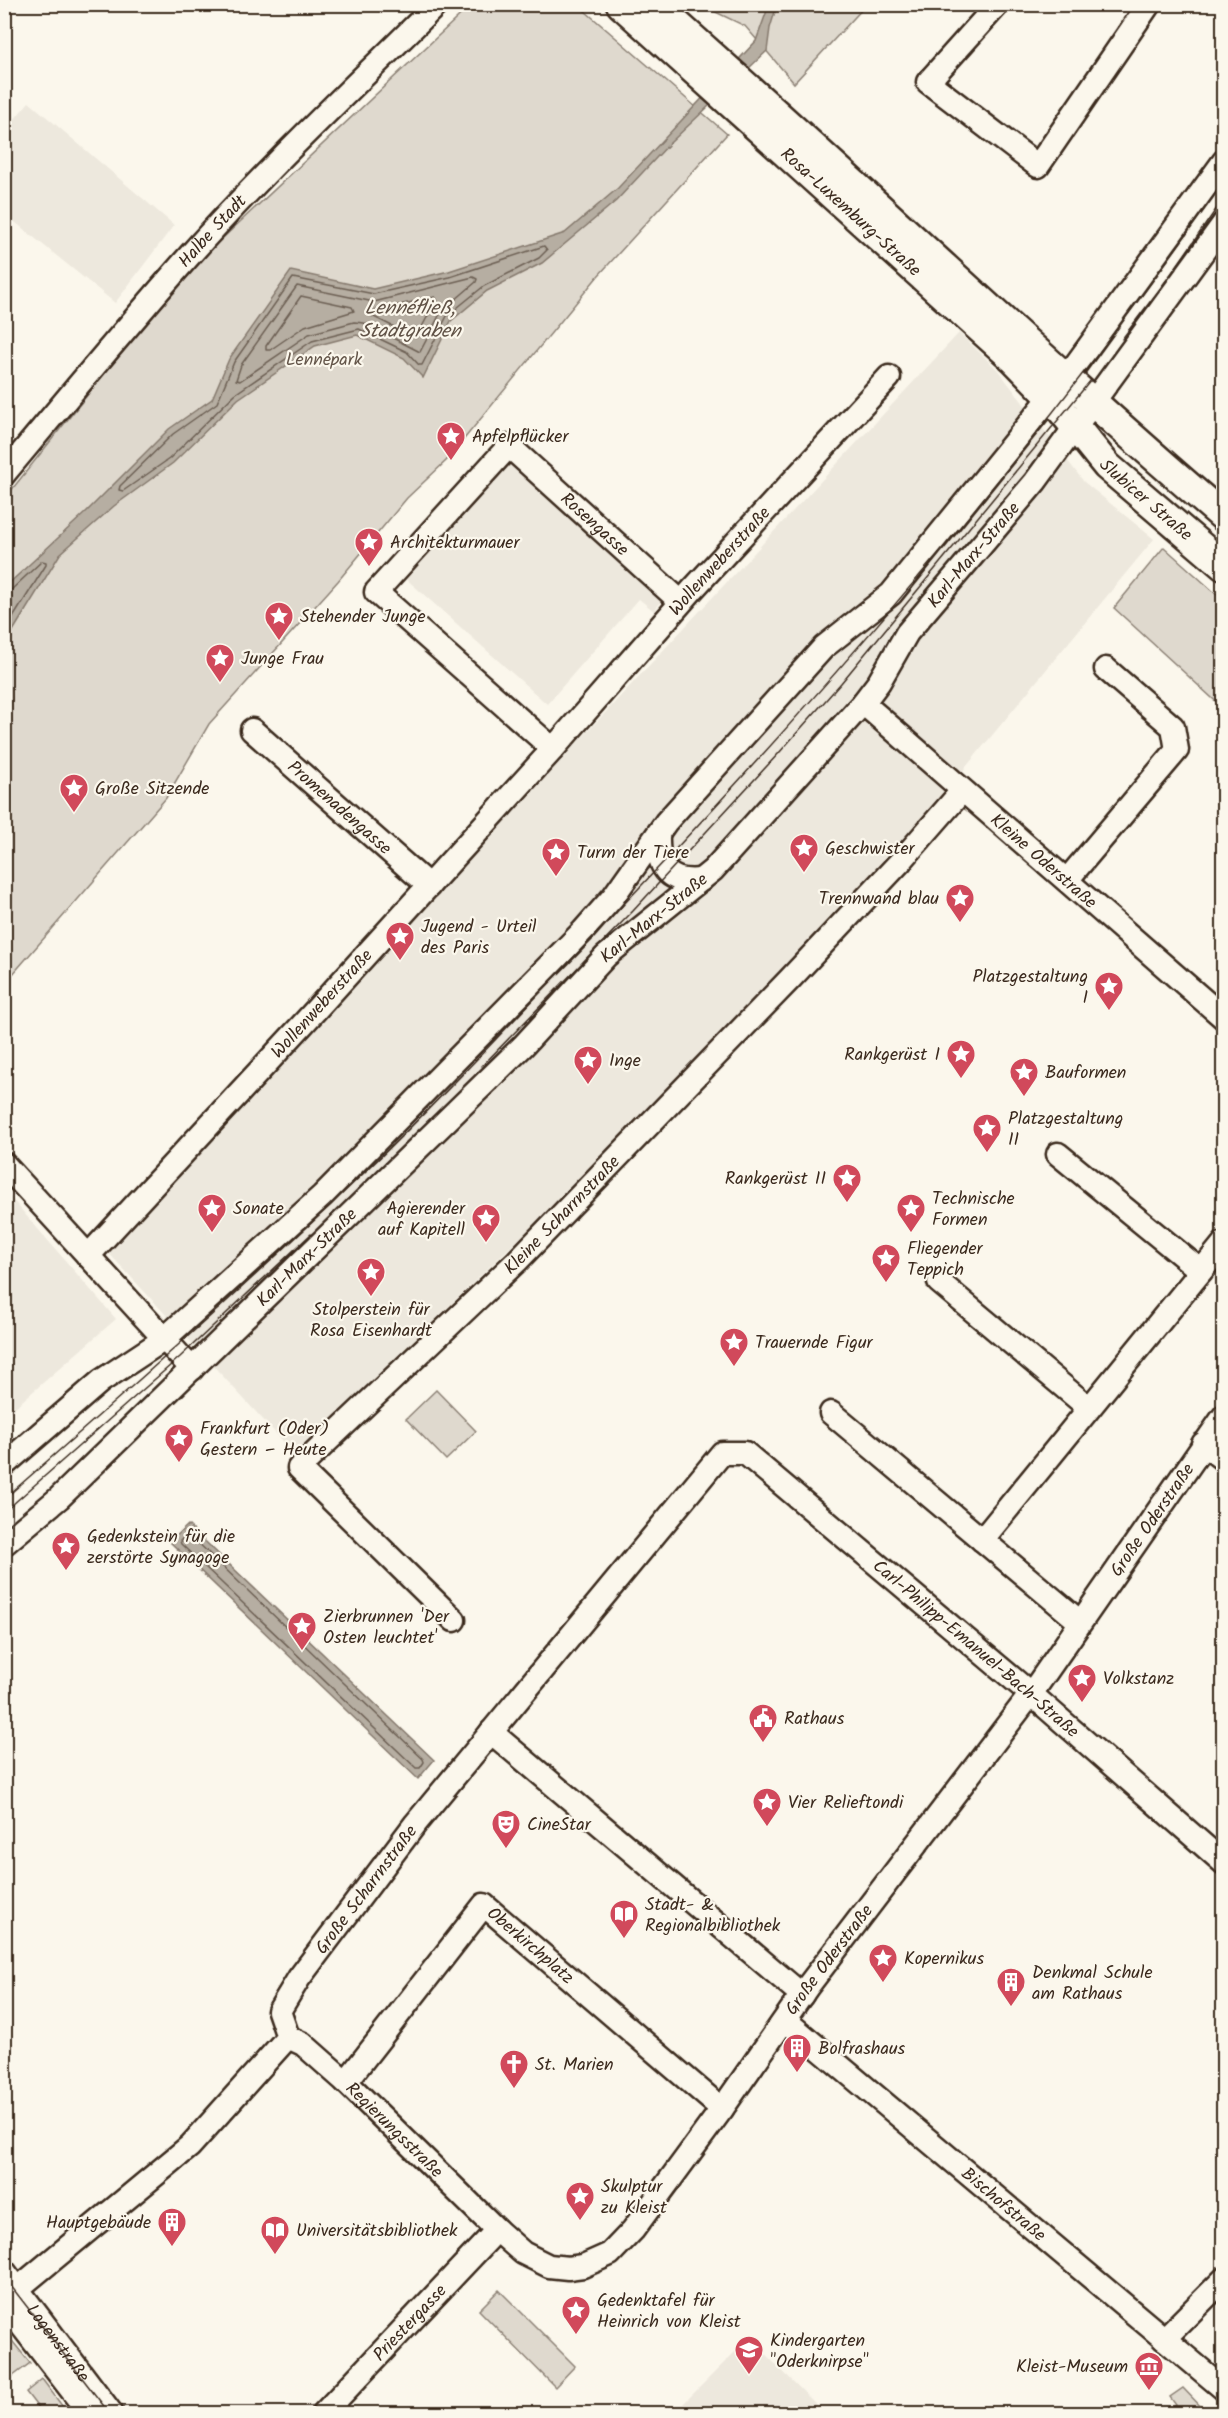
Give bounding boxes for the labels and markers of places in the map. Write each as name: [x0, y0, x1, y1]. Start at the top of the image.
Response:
place icon: Apfelpflücker: [435, 420, 467, 462]
place label: Apfelpflücker: [472, 423, 569, 452]
place icon: Architekturmauer: [353, 526, 385, 568]
place label: Architekturmauer: [390, 529, 520, 558]
place icon: Stehender Junge: [263, 600, 295, 642]
place label: Stehender Junge: [300, 603, 426, 632]
place icon: Junge Frau: [204, 642, 236, 684]
place label: Junge Frau: [241, 645, 324, 674]
place icon: Große Sitzende: [58, 772, 90, 814]
place label: Große Sitzende: [95, 775, 209, 804]
place icon: Geschwister: [788, 832, 820, 874]
place label: Geschwister: [825, 835, 916, 864]
place icon: Turm der Tiere: [540, 836, 572, 878]
place label: Turm der Tiere: [577, 839, 689, 868]
place icon: Trennwand blau: [944, 882, 976, 924]
place label: Trennwand blau: [819, 885, 939, 914]
place label: Jugend - Urteil des Paris: [421, 913, 537, 963]
place icon: Jugend - Urteil des Paris: [384, 920, 416, 962]
place label: Platzgestaltung I: [973, 963, 1088, 1013]
place icon: Platzgestaltung I: [1093, 970, 1125, 1012]
place icon: Rankgerüst I: [945, 1038, 977, 1080]
place label: Rankgerüst I: [844, 1041, 940, 1070]
place icon: Inge: [572, 1044, 604, 1086]
place label: Inge: [609, 1047, 641, 1076]
place icon: Bauformen: [1008, 1056, 1040, 1098]
place label: Bauformen: [1045, 1059, 1126, 1088]
place label: Platzgestaltung II: [1008, 1105, 1123, 1155]
place icon: Platzgestaltung II: [971, 1112, 1003, 1154]
place icon: Rankgerüst II: [831, 1162, 863, 1204]
place label: Rankgerüst II: [725, 1165, 826, 1194]
place label: Technische Formen: [932, 1185, 1015, 1235]
place icon: Sonate: [196, 1192, 228, 1234]
place icon: Technische Formen: [895, 1192, 927, 1234]
place label: Sonate: [233, 1195, 284, 1224]
place label: Agierender auf Kapitell: [378, 1195, 466, 1245]
place icon: Agierender auf Kapitell: [470, 1202, 502, 1244]
place label: Fliegender Teppich: [907, 1235, 984, 1285]
place icon: Fliegender Teppich: [870, 1242, 902, 1284]
place icon: Stolperstein für Rosa Eisenhardt: [355, 1256, 387, 1298]
place label: Stolperstein für Rosa Eisenhardt: [310, 1296, 433, 1346]
place icon: Trauernde Figur: [718, 1326, 750, 1368]
place label: Trauernde Figur: [755, 1329, 874, 1358]
place label: Frankfurt (Oder) Gestern – Heute: [200, 1415, 329, 1465]
place icon: Frankfurt (Oder) Gestern – Heute: [163, 1422, 195, 1464]
place label: Gedenkstein für die zerstörte Synagoge: [87, 1523, 235, 1573]
place icon: Gedenkstein für die zerstörte Synagoge: [50, 1530, 82, 1572]
place label: Zierbrunnen 'Der Osten leuchtet': [323, 1603, 450, 1653]
place icon: Zierbrunnen 'Der Osten leuchtet': [286, 1610, 318, 1652]
place icon: Volkstanz: [1066, 1662, 1098, 1704]
place label: Volkstanz: [1103, 1665, 1174, 1694]
public building icon: Rathaus: [747, 1702, 779, 1744]
place label: Rathaus: [784, 1705, 845, 1734]
place icon: Vier Relieftondi: [751, 1786, 783, 1828]
place label: Vier Relieftondi: [788, 1789, 904, 1818]
theatre icon: CineStar: [490, 1808, 522, 1850]
place label: CineStar: [527, 1811, 592, 1840]
place label: Stadt- & Regionalbibliothek: [645, 1891, 781, 1941]
library icon: Stadt- & Regionalbibliothek: [608, 1898, 640, 1940]
place icon: Kopernikus: [867, 1942, 899, 1984]
place label: Kopernikus: [904, 1945, 984, 1974]
place label: Denkmal Schule am Rathaus: [1032, 1959, 1153, 2009]
building icon: Denkmal Schule am Rathaus: [995, 1966, 1027, 2008]
building icon: Bolfrashaus: [781, 2032, 813, 2074]
place label: Bolfrashaus: [818, 2035, 906, 2064]
church icon: St. Marien: [498, 2048, 530, 2090]
place label: St. Marien: [535, 2051, 614, 2080]
place label: Skulptur zu Kleist: [601, 2173, 668, 2223]
place icon: Skulptur zu Kleist: [564, 2180, 596, 2222]
building icon: Hauptgebäude: [156, 2206, 188, 2248]
place label: Hauptgebäude: [46, 2209, 151, 2238]
library icon: Universitätsbibliothek: [259, 2214, 291, 2256]
place label: Universitätsbibliothek: [296, 2217, 458, 2246]
place label: Gedenktafel für Heinrich von Kleist: [597, 2287, 742, 2337]
place icon: Gedenktafel für Heinrich von Kleist: [560, 2294, 592, 2336]
place label: Kindergarten "Oderknirpse": [770, 2327, 869, 2377]
school or university icon: Kindergarten "Oderknirpse": [733, 2334, 765, 2376]
museum icon: Kleist-Museum: [1133, 2350, 1165, 2392]
place label: Kleist-Museum: [1016, 2353, 1128, 2382]

